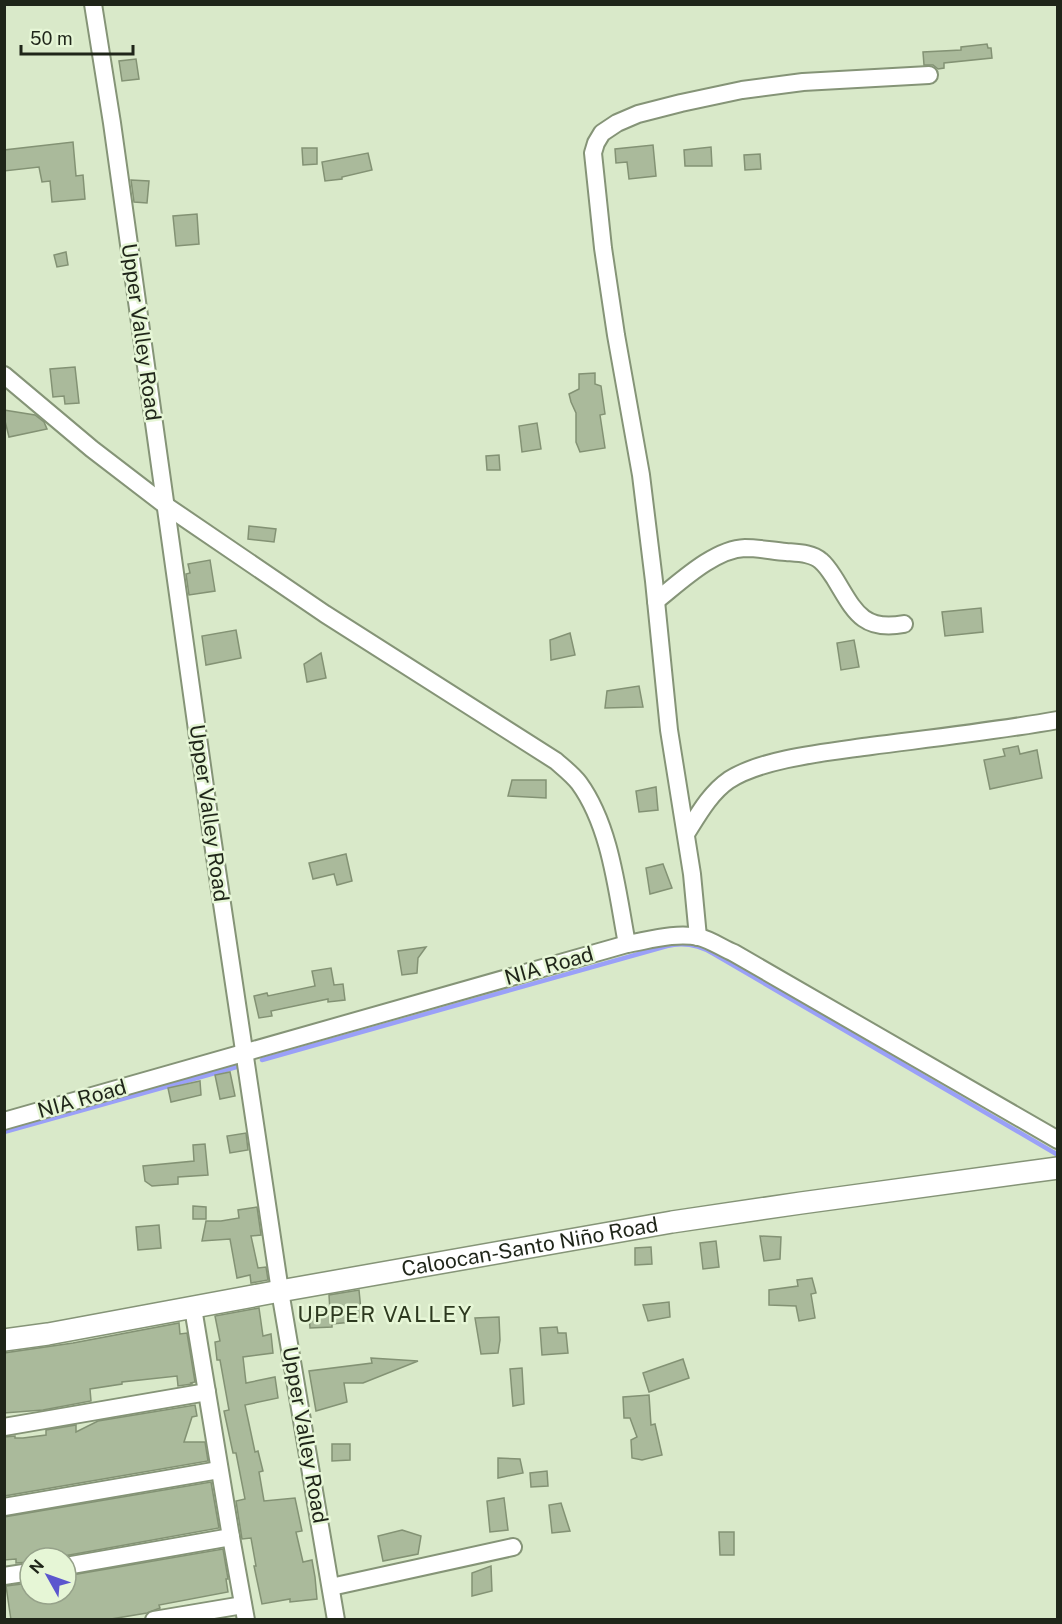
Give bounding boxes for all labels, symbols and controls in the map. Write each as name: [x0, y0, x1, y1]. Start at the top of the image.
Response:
scale bar: [21, 18, 134, 56]
text: 50 m: [30, 28, 73, 49]
street label: Upper Valley Road: [117, 242, 166, 422]
street label: Upper Valley Road: [185, 723, 234, 903]
street label: NIA Road: [501, 941, 596, 990]
street label: NIA Road: [34, 1074, 129, 1123]
street label: Caloocan-Santo Niño Road: [399, 1212, 660, 1281]
district label: UPPER VALLEY: [297, 1301, 473, 1327]
street label: Upper Valley Road: [278, 1345, 333, 1525]
north arrow: [18, 1546, 78, 1606]
text: N: [26, 1556, 48, 1578]

